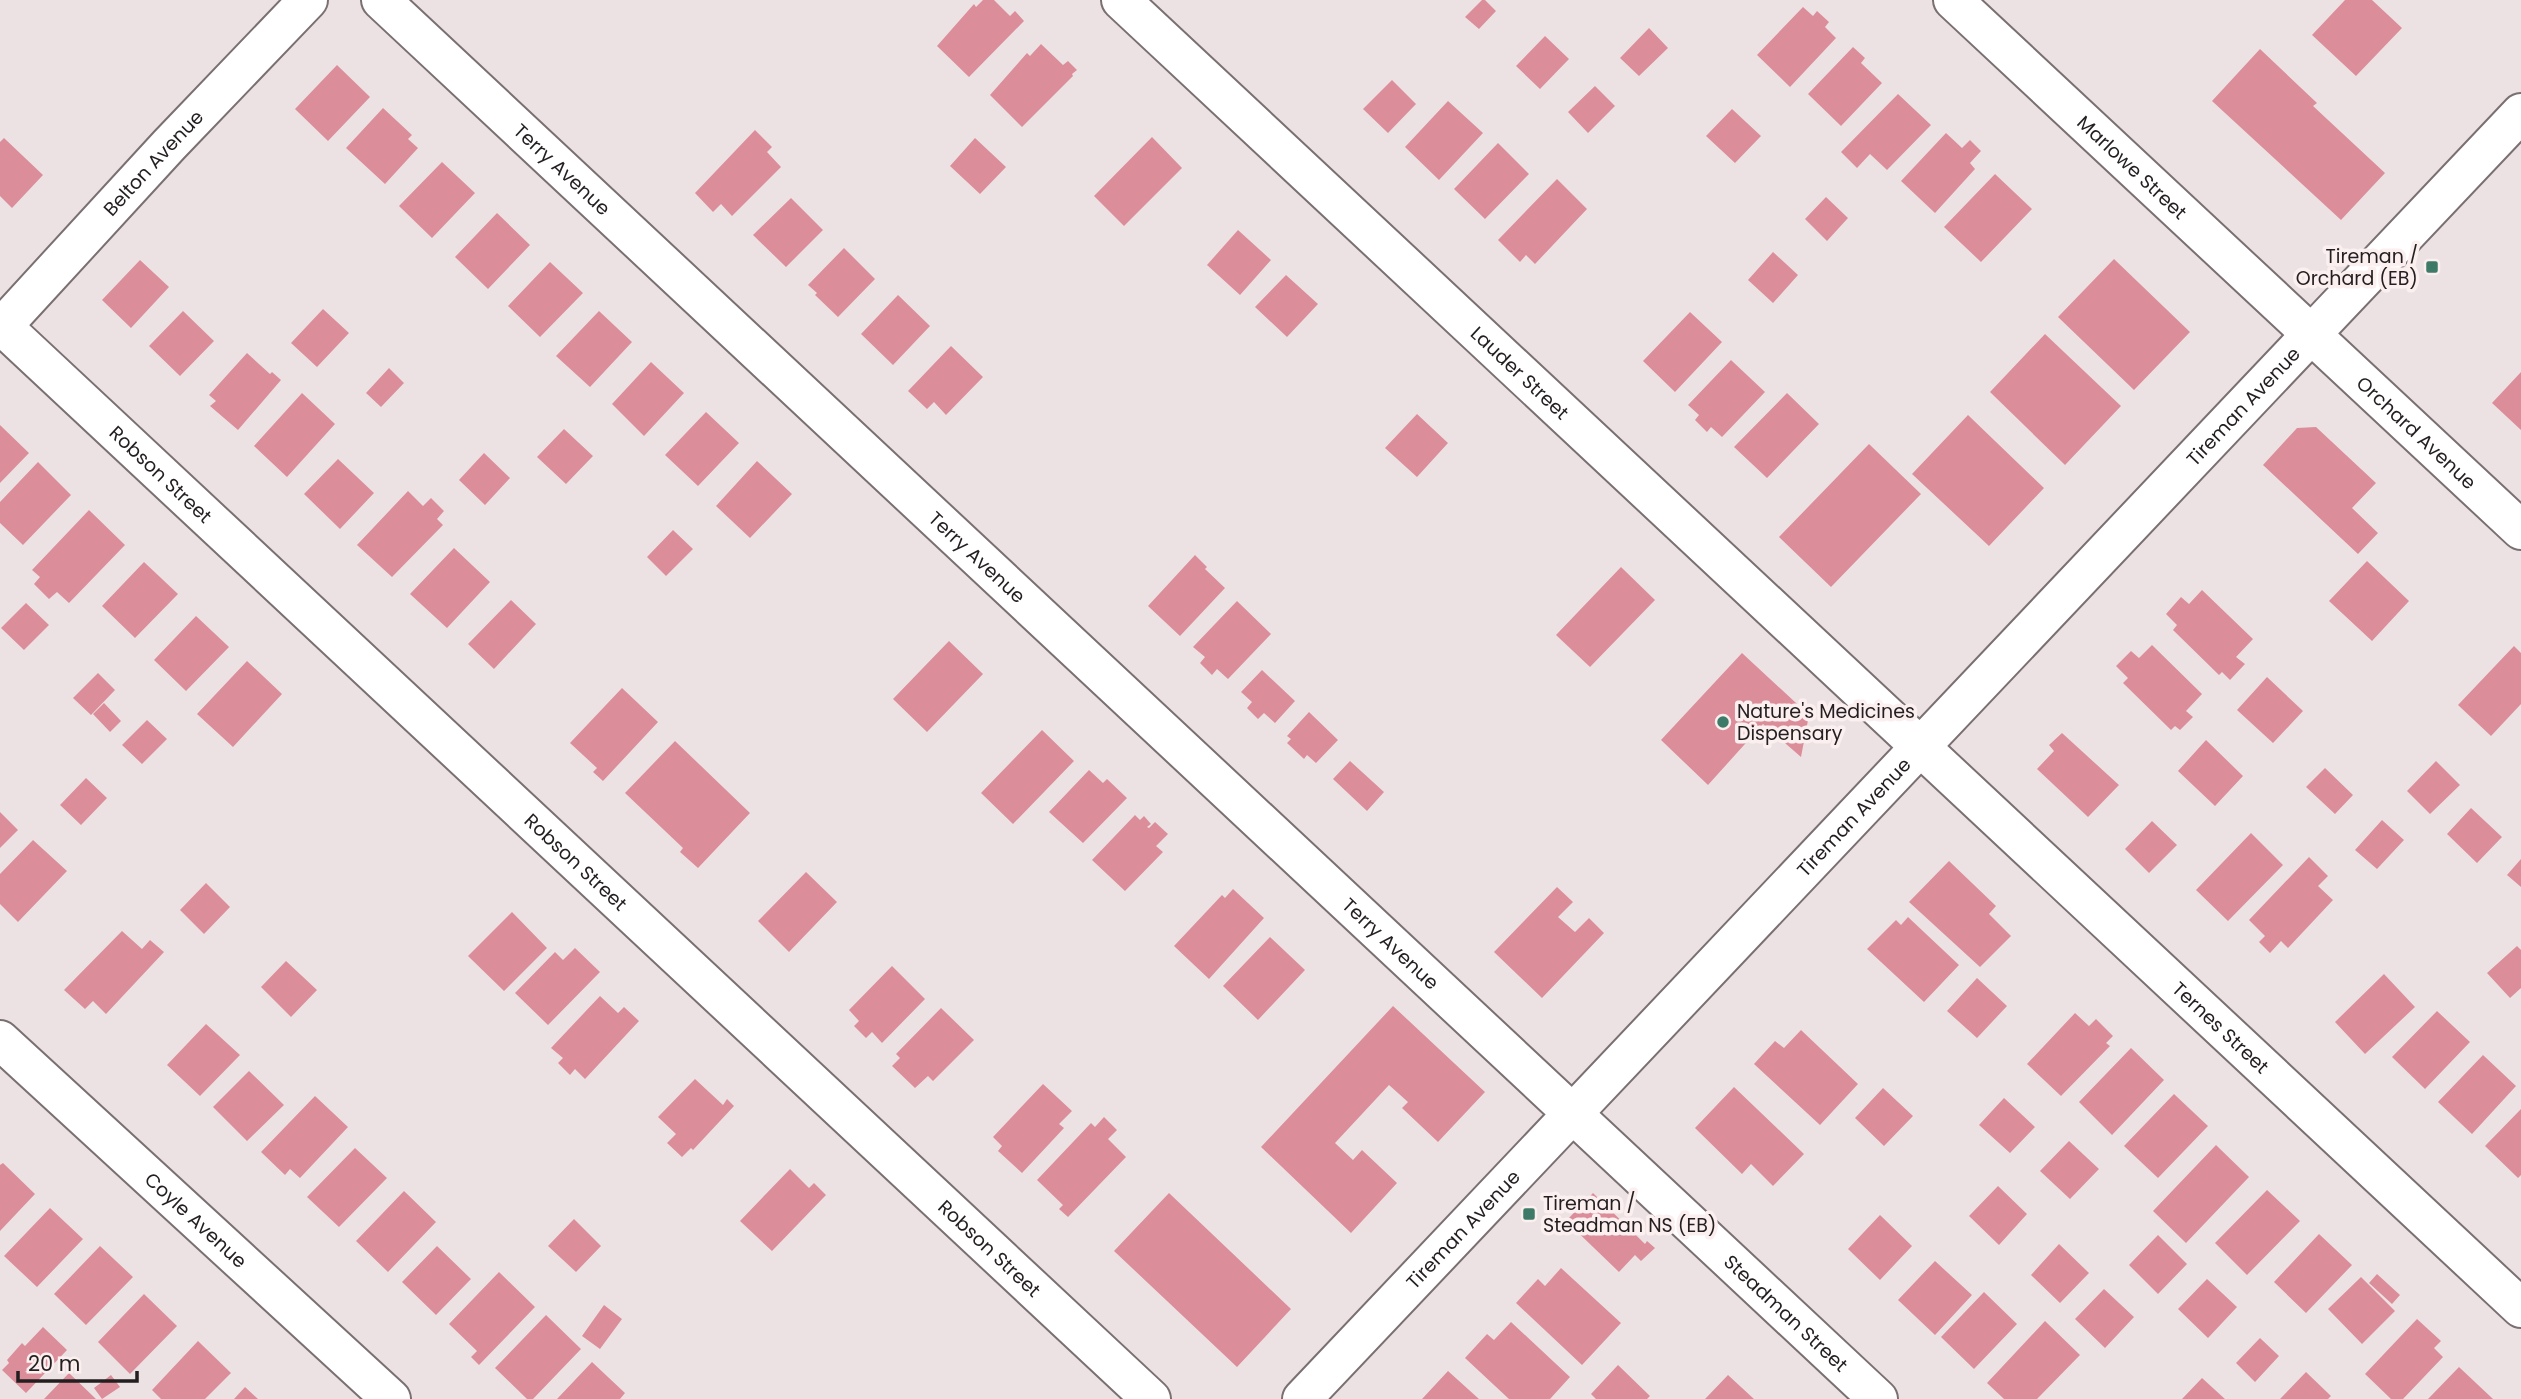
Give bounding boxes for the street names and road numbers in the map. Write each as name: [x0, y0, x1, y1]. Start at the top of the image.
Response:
street label: Belton Avenue: [97, 104, 209, 222]
street label: Marlowe Street: [2071, 109, 2193, 225]
street label: Terry Avenue: [508, 117, 616, 221]
street label: Lauder Street: [1465, 320, 1575, 426]
street label: Tireman Avenue: [2180, 341, 2306, 472]
street label: Orchard Avenue: [2351, 370, 2482, 495]
street label: Robson Street: [103, 419, 218, 529]
street label: Terry Avenue: [923, 505, 1031, 609]
street label: Tireman Avenue: [1791, 751, 1917, 882]
street label: Robson Street: [519, 807, 633, 917]
street label: Terry Avenue: [1336, 892, 1445, 996]
street label: Ternes Street: [2166, 975, 2275, 1080]
street label: Tireman Avenue: [1400, 1164, 1526, 1295]
street label: Coyle Avenue: [139, 1166, 253, 1274]
street label: Robson Street: [932, 1193, 1047, 1303]
street label: Steadman Street: [1718, 1248, 1854, 1378]

